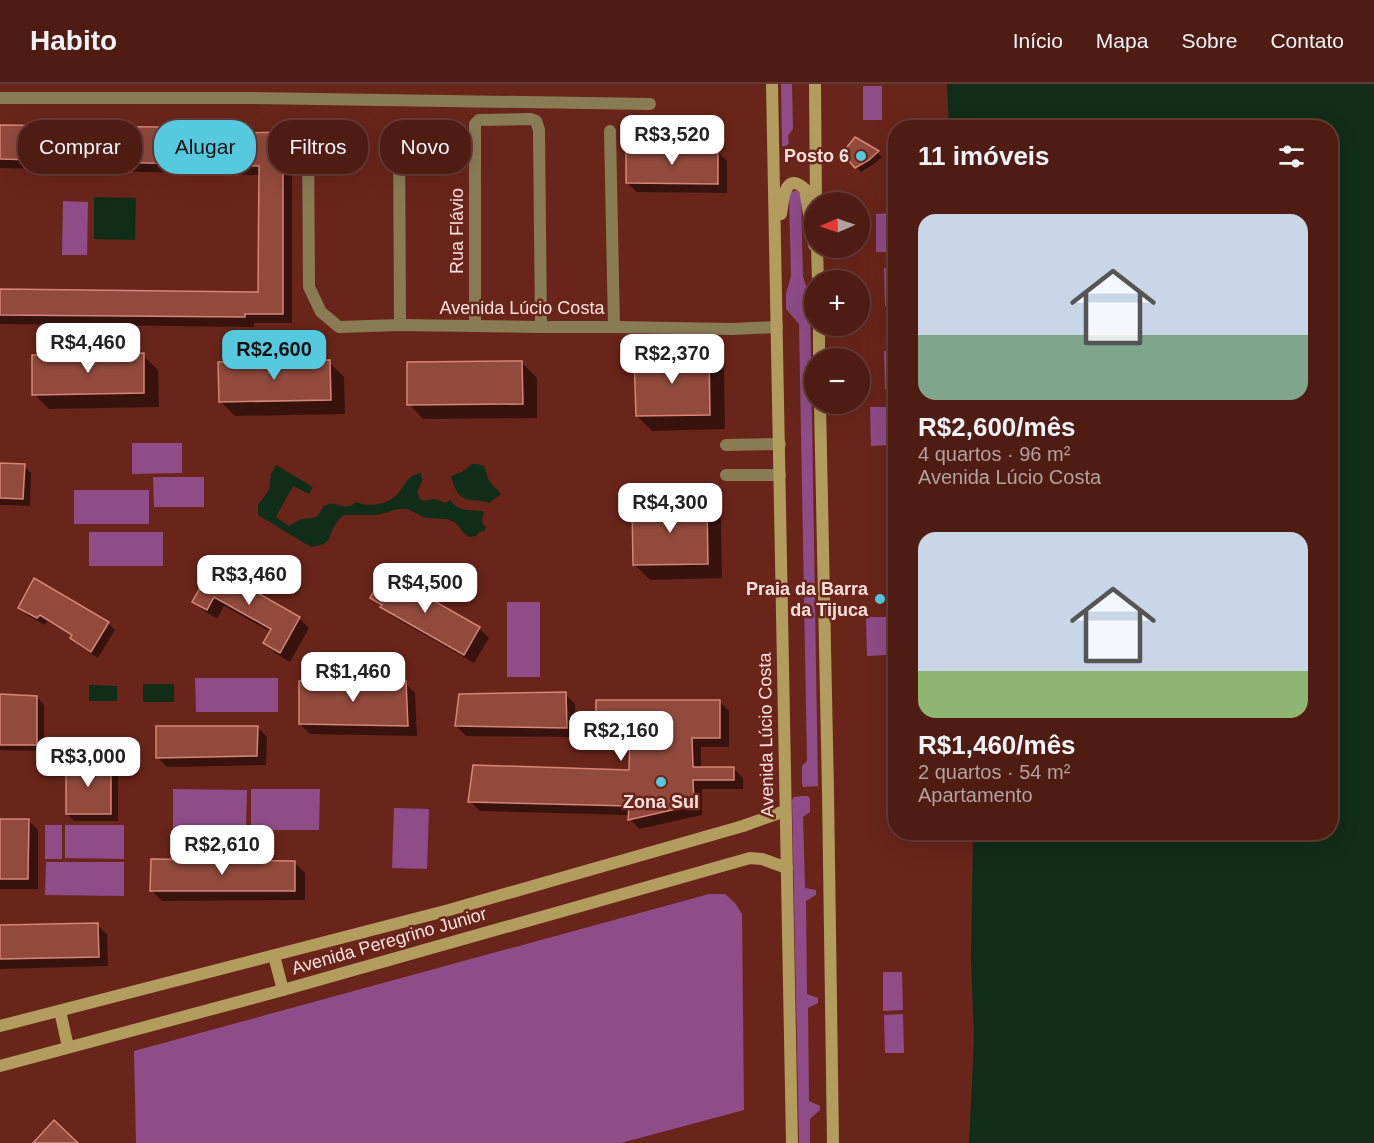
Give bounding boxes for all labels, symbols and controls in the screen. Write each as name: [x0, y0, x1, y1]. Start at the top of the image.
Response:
text: Habito: [30, 25, 117, 56]
text: Início: [1013, 29, 1063, 52]
text: Mapa: [1096, 29, 1148, 52]
text: Sobre: [1181, 29, 1237, 52]
text: Contato: [1270, 29, 1344, 52]
pin: R$3,520: [617, 115, 727, 166]
chip: Comprar: [18, 120, 142, 174]
chip: Alugar: [154, 120, 256, 174]
chip: Filtros: [268, 120, 368, 174]
chip: Novo: [380, 120, 471, 174]
text: R$3,520: [634, 123, 710, 145]
icon: filters: [1275, 140, 1308, 173]
text: 11 imóveis: [918, 141, 1050, 171]
place label: Posto 6: [784, 146, 849, 166]
marker: Posto 6: [854, 149, 868, 163]
street label: Rua Flávio: [447, 188, 467, 274]
north arrow: [804, 192, 870, 258]
map controls: [804, 192, 870, 414]
icon: home: [1059, 253, 1167, 361]
button: +: [804, 270, 870, 336]
street label: Avenida Lúcio Costa: [440, 298, 605, 318]
pin: R$4,460: [33, 323, 143, 374]
pin: R$2,600: [219, 330, 329, 381]
text: R$4,460: [50, 331, 126, 353]
pin: R$2,370: [617, 334, 727, 385]
text: R$2,600: [236, 338, 312, 360]
text: R$2,370: [634, 342, 710, 364]
button: −: [804, 348, 870, 414]
text: R$2,600/mês: [918, 412, 1076, 442]
text: 4 quartos · 96 m²: [918, 443, 1070, 465]
text: Avenida Lúcio Costa: [918, 466, 1101, 488]
pin: R$4,300: [615, 483, 725, 534]
text: R$4,300: [632, 491, 708, 513]
pin: R$3,460: [194, 555, 304, 606]
text: R$3,460: [211, 563, 287, 585]
pin: R$4,500: [370, 563, 480, 614]
text: R$4,500: [387, 571, 463, 593]
icon: home: [1059, 571, 1167, 679]
place label: Praia da Barra da Tijuca: [746, 579, 869, 620]
marker: Praia da Barra da Tijuca: [873, 592, 887, 606]
street label: Avenida Lúcio Costa: [755, 651, 777, 818]
pin: R$1,460: [298, 652, 408, 703]
text: R$1,460: [315, 660, 391, 682]
pin: R$2,160: [566, 711, 676, 762]
text: R$2,160: [583, 719, 659, 741]
text: R$1,460/mês: [918, 730, 1076, 760]
pin: R$3,000: [33, 737, 143, 788]
text: R$3,000: [50, 745, 126, 767]
text: 2 quartos · 54 m²: [918, 761, 1070, 783]
marker: Zona Sul: [654, 775, 668, 789]
text: Apartamento: [918, 784, 1033, 806]
place label: Zona Sul: [623, 792, 699, 812]
pin: R$2,610: [167, 825, 277, 876]
text: R$2,610: [184, 833, 260, 855]
street label: Avenida Peregrino Junior: [289, 904, 489, 978]

